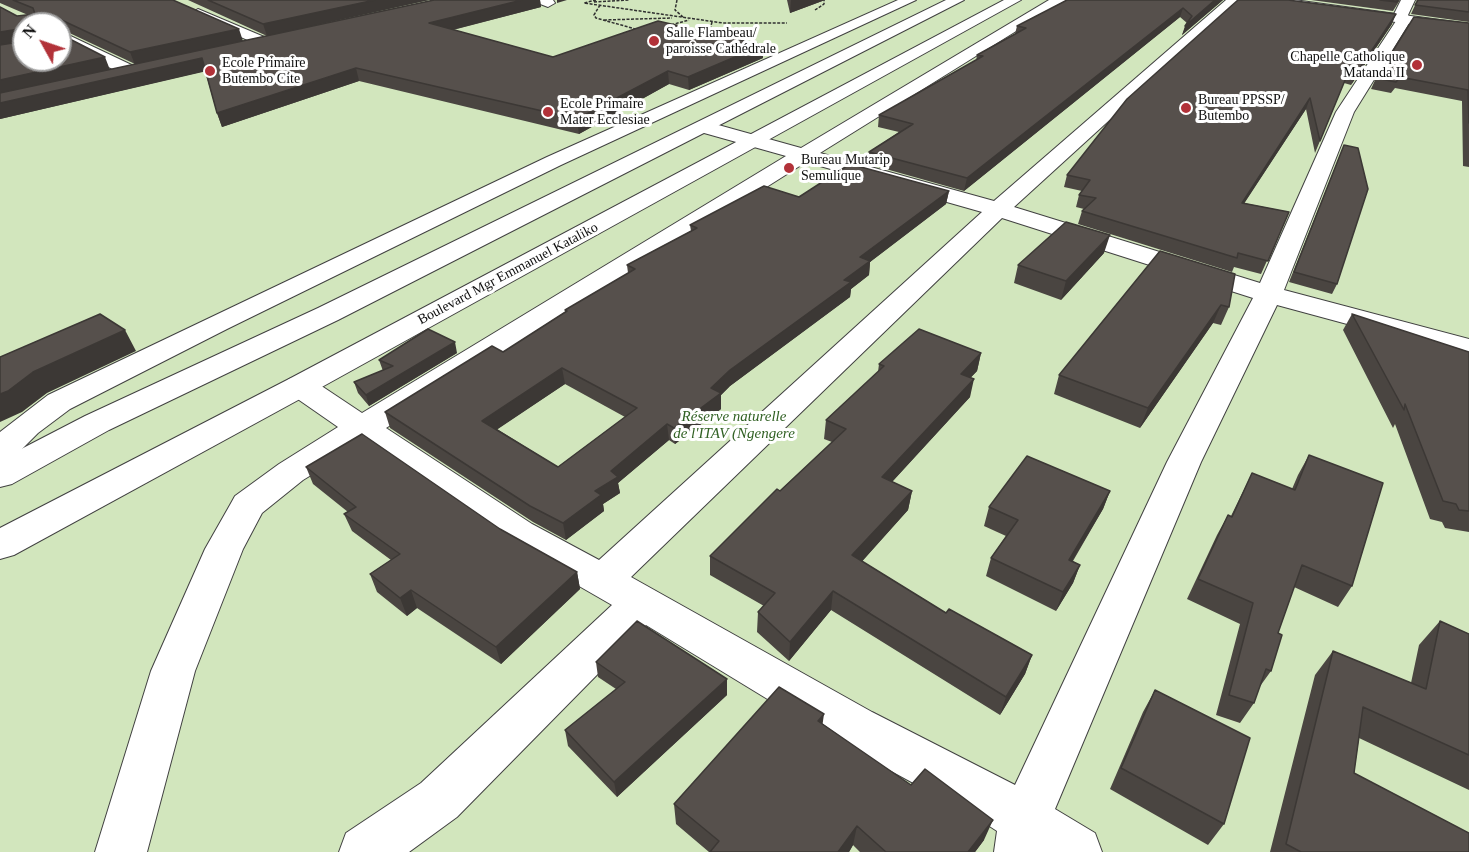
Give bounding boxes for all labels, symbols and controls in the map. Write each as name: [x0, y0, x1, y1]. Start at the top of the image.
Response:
north arrow: [12, 12, 72, 72]
text: N: [19, 22, 40, 41]
place label: Salle Flambeau/ paroisse Cathédrale: [666, 25, 776, 57]
marker: Salle Flambeau/ paroisse Cathédrale: [647, 34, 661, 48]
place label: Chapelle Catholique Matanda II: [1290, 49, 1405, 82]
place label: Ecole Primaire Butembo Cite: [222, 55, 306, 88]
marker: Chapelle Catholique Matanda II: [1410, 58, 1424, 72]
marker: Ecole Primaire Butembo Cite: [203, 64, 217, 78]
place label: Bureau PPSSP/ Butembo: [1198, 92, 1285, 124]
place label: Ecole Primaire Mater Ecclesiae: [560, 96, 650, 128]
marker: Bureau PPSSP/ Butembo: [1179, 101, 1193, 115]
marker: Ecole Primaire Mater Ecclesiae: [541, 105, 555, 119]
place label: Bureau Mutarip Semulique: [801, 152, 890, 184]
marker: Bureau Mutarip Semulique: [782, 161, 796, 175]
street label: Boulevard Mgr Emmanuel Kataliko: [415, 219, 601, 329]
park label: Réserve naturelle de l'ITAV (Ngengere: [673, 408, 795, 443]

